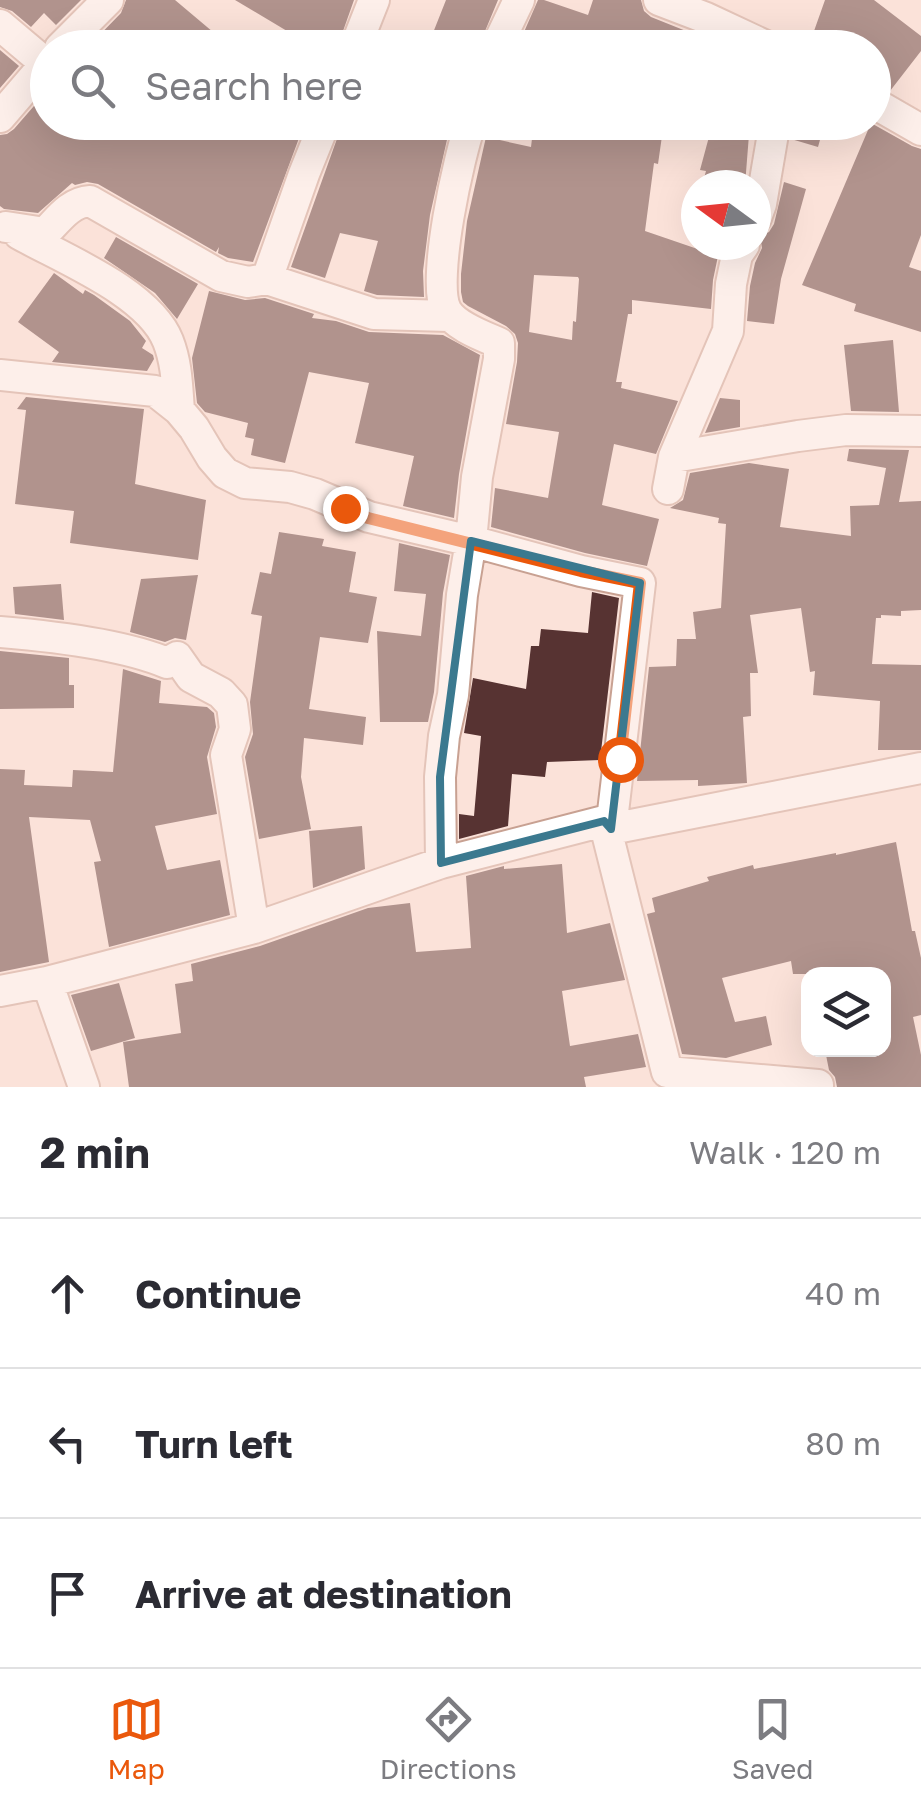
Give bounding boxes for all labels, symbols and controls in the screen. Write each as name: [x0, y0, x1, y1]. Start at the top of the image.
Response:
search box: [30, 30, 891, 140]
icon: search: [65, 58, 120, 113]
text: Search here: [145, 63, 363, 108]
north arrow: [681, 170, 771, 260]
route end: [323, 486, 369, 532]
route start: [598, 737, 644, 783]
map controls: [801, 967, 891, 1057]
button: layers: [801, 967, 891, 1057]
text: 2 min: [40, 1127, 150, 1177]
text: Walk · 120 m: [689, 1133, 881, 1171]
icon: ahead: [40, 1266, 95, 1321]
text: Continue: [135, 1271, 301, 1316]
text: 40 m: [805, 1274, 881, 1312]
icon: left: [40, 1416, 95, 1471]
text: Turn left: [135, 1421, 293, 1466]
text: 80 m: [805, 1424, 881, 1462]
icon: arrive: [40, 1566, 95, 1621]
text: Arrive at destination: [135, 1571, 512, 1616]
tab: Map: [108, 1692, 165, 1785]
tab: Directions: [380, 1692, 517, 1785]
tab: Saved: [732, 1692, 813, 1785]

